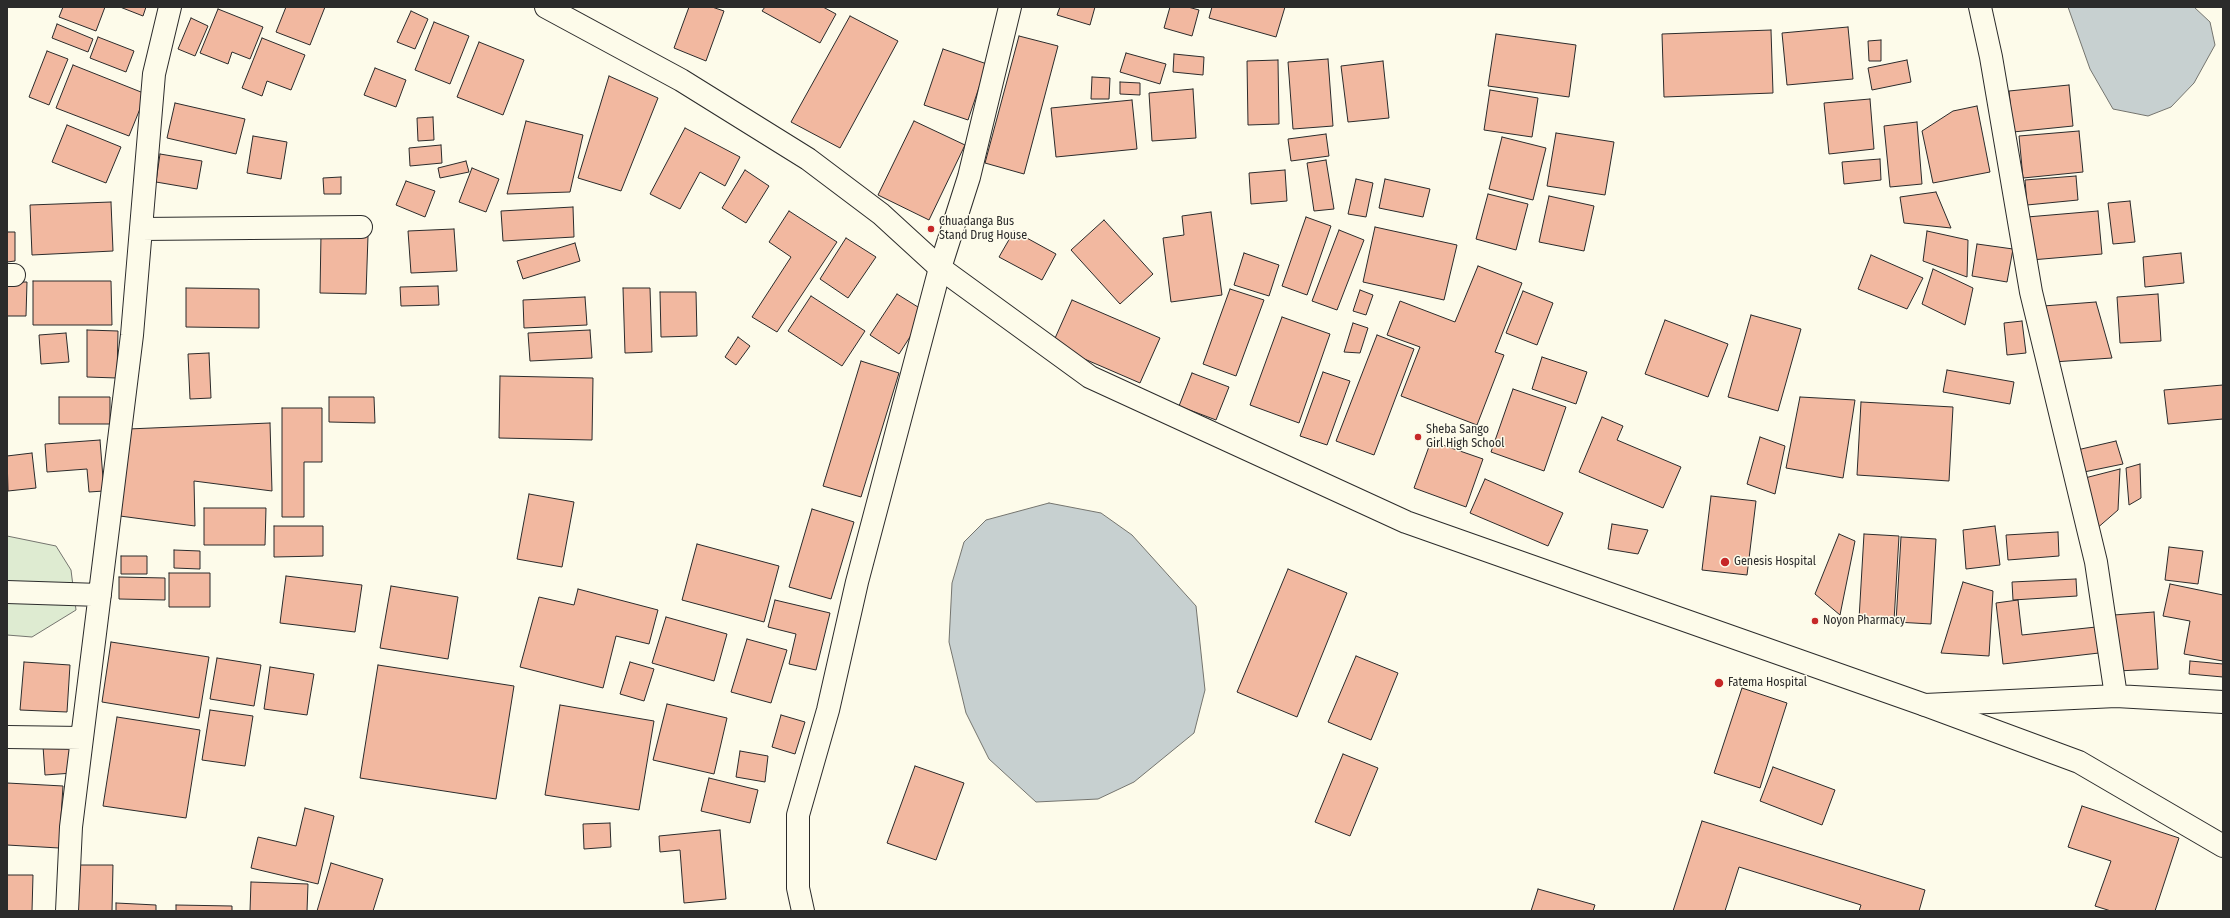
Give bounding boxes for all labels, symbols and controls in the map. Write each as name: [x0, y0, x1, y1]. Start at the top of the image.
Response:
place label: Chuadanga Bus Stand Drug House: [939, 215, 1027, 243]
marker: Chuadanga Bus Stand Drug House: [926, 224, 936, 234]
place label: Sheba Sango Girl High School: [1426, 423, 1504, 451]
marker: Sheba Sango Girl High School: [1413, 432, 1423, 442]
place label: Genesis Hospital: [1734, 555, 1816, 569]
marker: Genesis Hospital: [1719, 556, 1731, 568]
place label: Noyon Pharmacy: [1823, 614, 1905, 628]
marker: Noyon Pharmacy: [1810, 616, 1820, 626]
place label: Fatema Hospital: [1728, 676, 1807, 690]
marker: Fatema Hospital: [1713, 677, 1725, 689]

